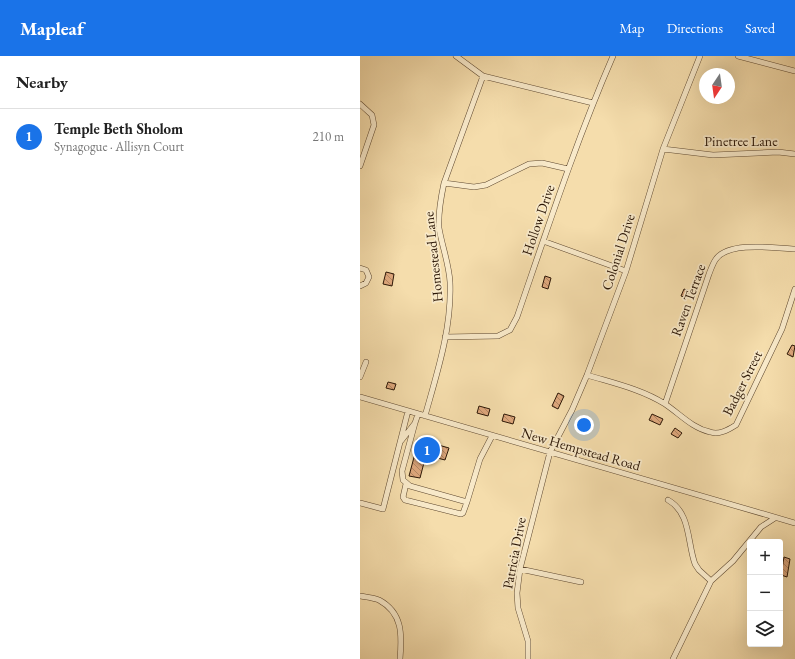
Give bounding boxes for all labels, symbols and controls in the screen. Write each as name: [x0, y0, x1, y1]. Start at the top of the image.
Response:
text: Mapleaf: [20, 16, 84, 41]
text: Map: [619, 19, 645, 37]
text: Directions: [667, 19, 723, 37]
text: Saved: [745, 19, 775, 37]
north arrow: [699, 68, 735, 104]
text: Nearby: [16, 71, 68, 93]
text: Temple Beth Sholom: [54, 119, 183, 138]
text: 1: [26, 128, 32, 145]
text: 210 m: [313, 128, 344, 145]
street label: Pinetree Lane: [704, 132, 778, 150]
text: Synagogue · Allisyn Court: [54, 138, 184, 155]
street label: Hollow Drive: [517, 182, 559, 258]
street label: Homestead Lane: [419, 210, 447, 303]
street label: Colonial Drive: [597, 211, 639, 293]
street label: Raven Terrace: [667, 261, 710, 339]
street label: Badger Street: [718, 347, 766, 419]
your location: [574, 415, 594, 435]
street label: New Hempstead Road: [519, 423, 644, 475]
pin: 1: [414, 435, 440, 465]
street label: Patricia Drive: [498, 515, 530, 590]
map controls: [747, 539, 783, 647]
button: +: [747, 539, 783, 575]
button: −: [747, 575, 783, 611]
button: layers: [747, 611, 783, 647]

